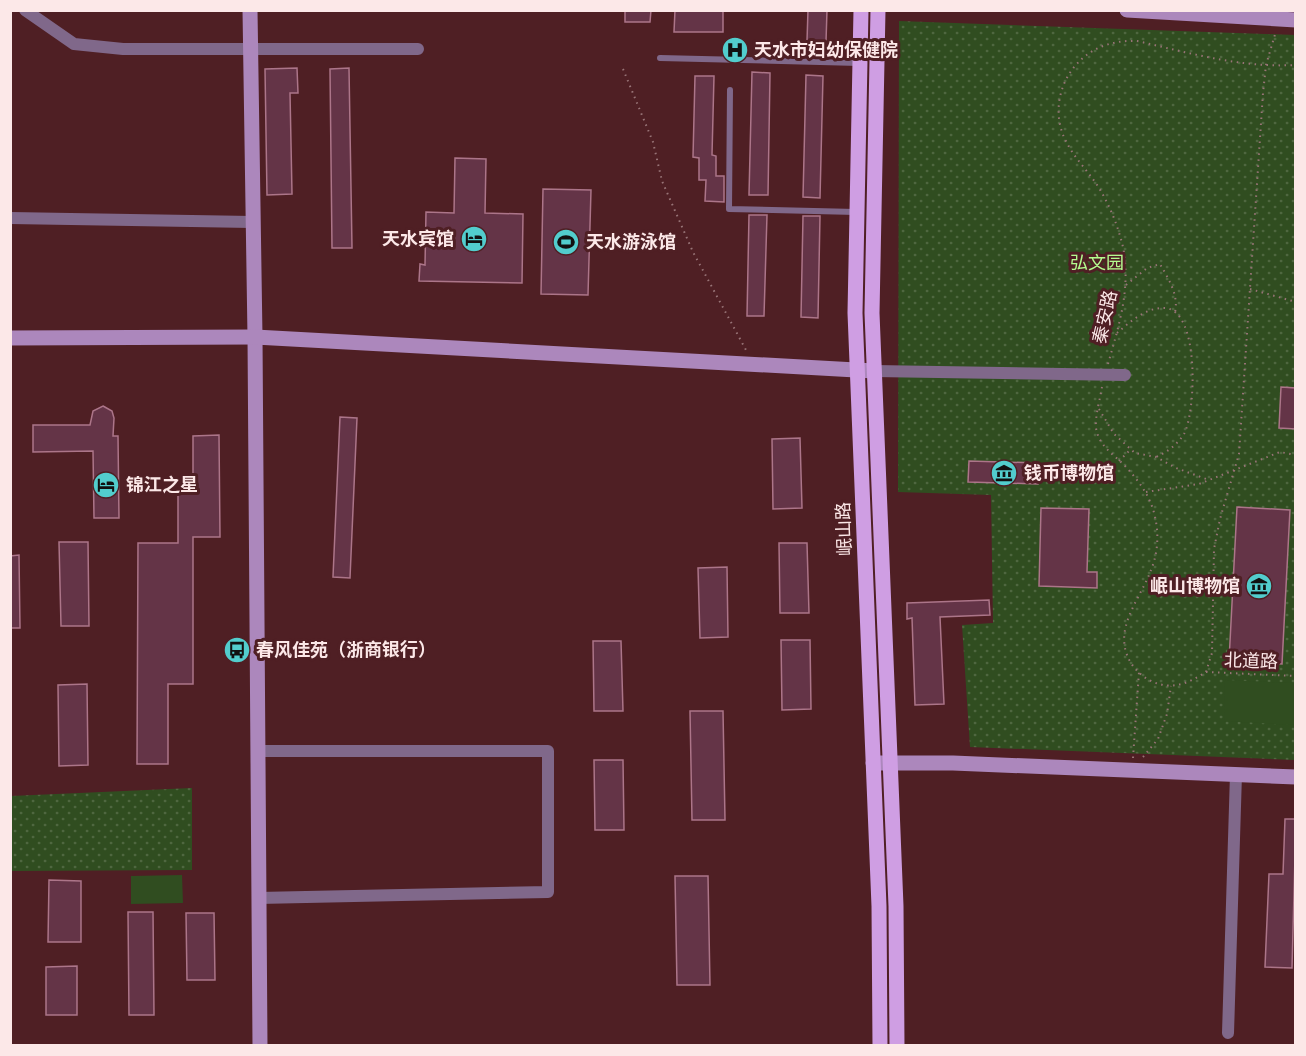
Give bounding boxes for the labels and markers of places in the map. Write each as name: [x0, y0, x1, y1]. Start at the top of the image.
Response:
hospital icon: 天水市妇幼保健院: [720, 35, 750, 65]
place label: 天水市妇幼保健院: [754, 40, 898, 60]
hotel icon: 天水宾馆: [459, 224, 489, 254]
sports icon: 天水游泳馆: [551, 227, 581, 257]
place label: 天水宾馆: [382, 229, 454, 249]
place label: 天水游泳馆: [586, 232, 676, 252]
museum icon: 钱币博物馆: [989, 458, 1019, 488]
place label: 钱币博物馆: [1024, 463, 1114, 483]
hotel icon: 锦江之星: [91, 470, 121, 500]
place label: 锦江之星: [126, 475, 198, 495]
museum icon: 岷山博物馆: [1244, 571, 1274, 601]
place label: 岷山博物馆: [1150, 576, 1240, 596]
bus stop icon: 春风佳苑（浙商银行）: [222, 635, 252, 665]
place label: 春风佳苑（浙商银行）: [256, 639, 436, 660]

